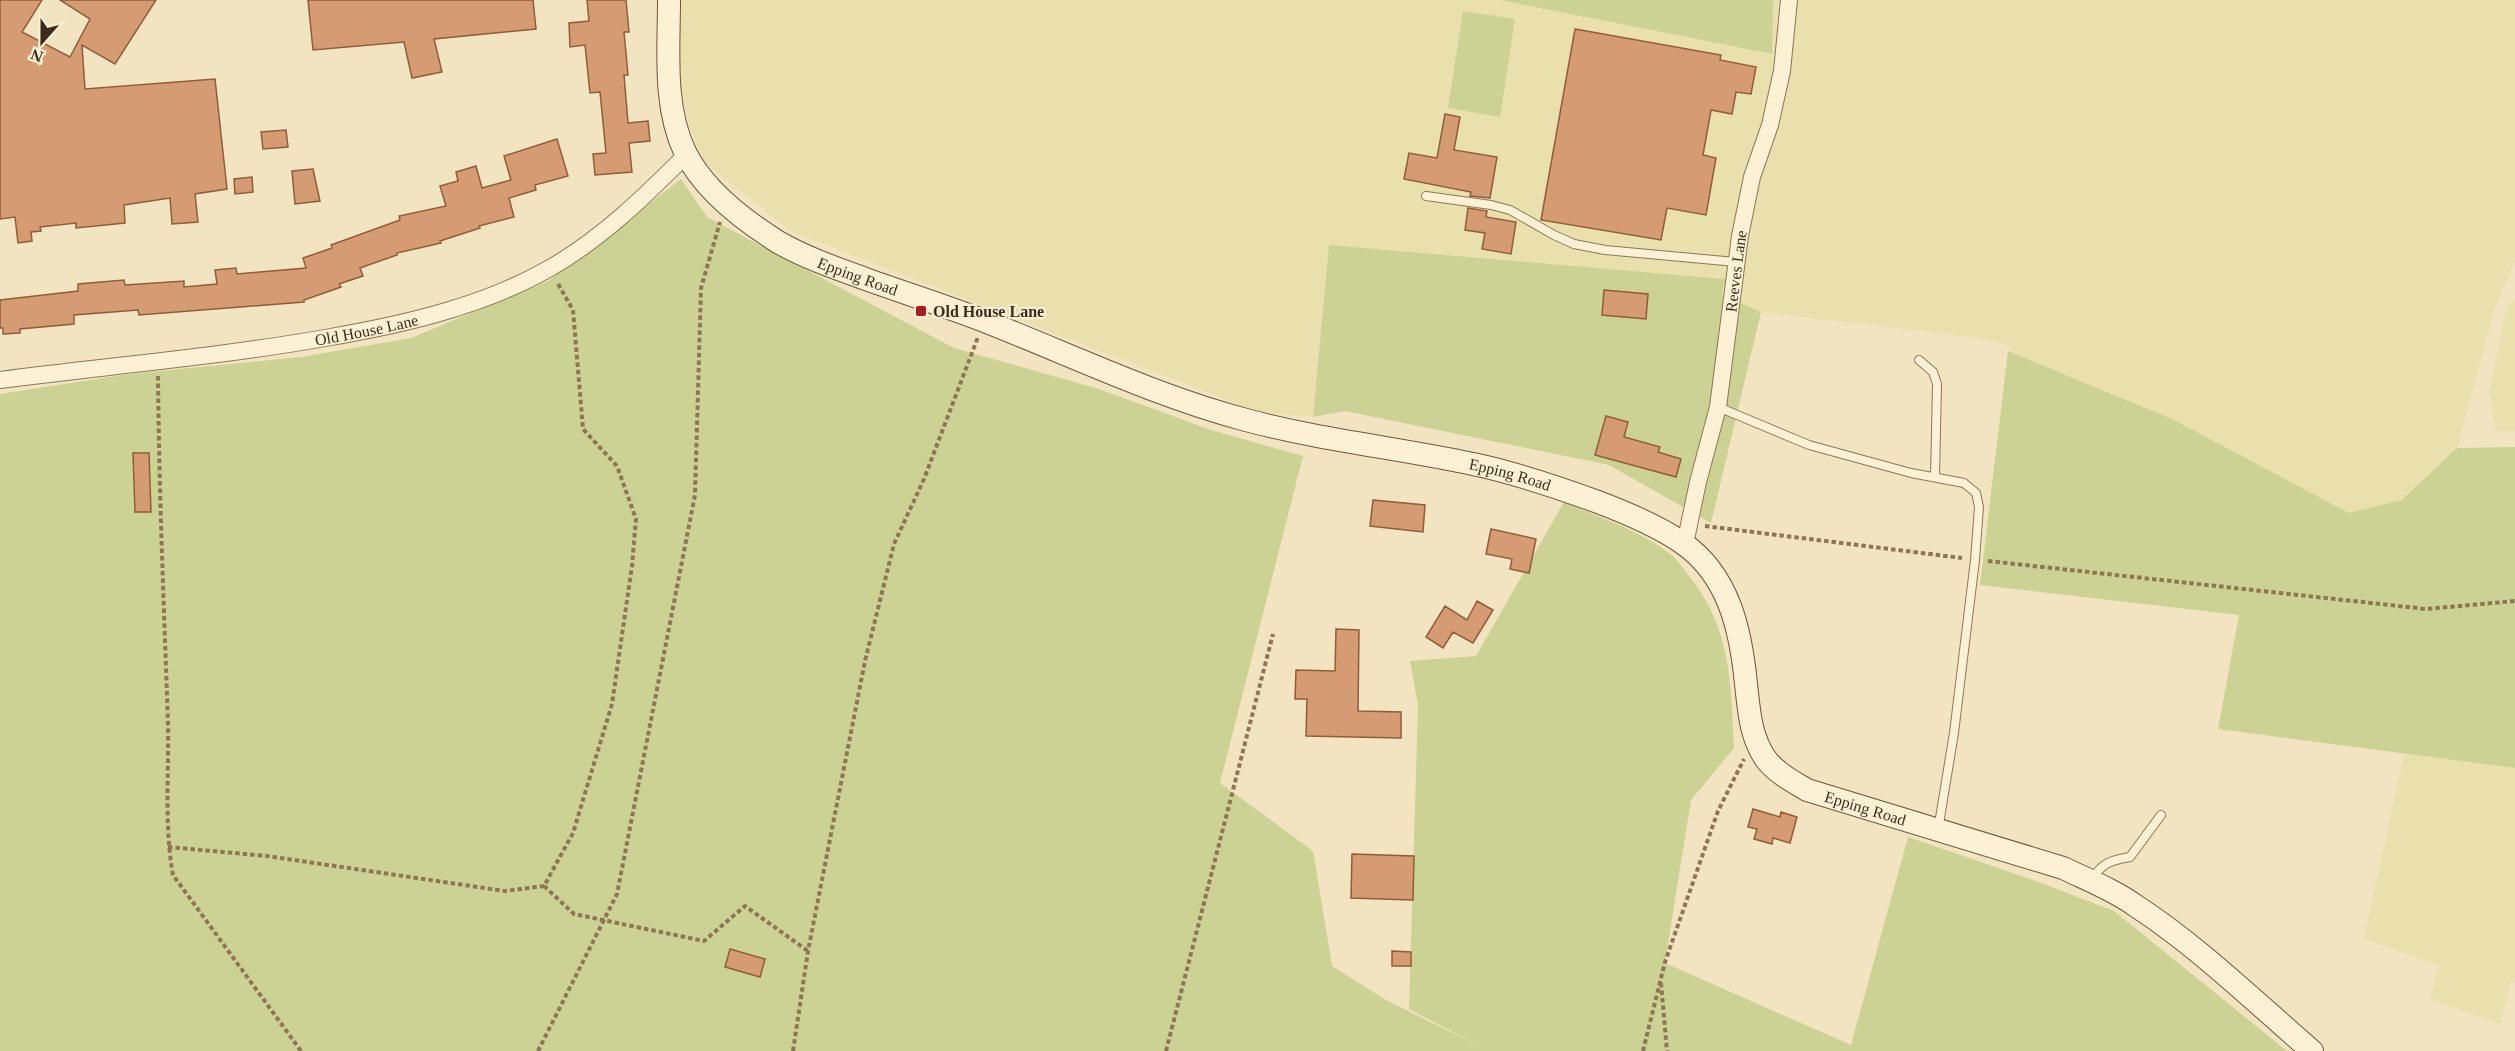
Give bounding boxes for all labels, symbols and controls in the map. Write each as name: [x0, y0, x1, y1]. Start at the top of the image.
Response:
north arrow: [12, 12, 72, 72]
text: N: [28, 45, 45, 66]
street label: Reeves Lane: [1722, 229, 1750, 313]
street label: Epping Road: [815, 254, 900, 299]
place label: Old House Lane: [933, 303, 1044, 320]
marker: Old House Lane: [914, 304, 928, 318]
street label: Old House Lane: [314, 311, 420, 349]
street label: Epping Road: [1468, 455, 1553, 494]
street label: Epping Road: [1823, 788, 1908, 829]

